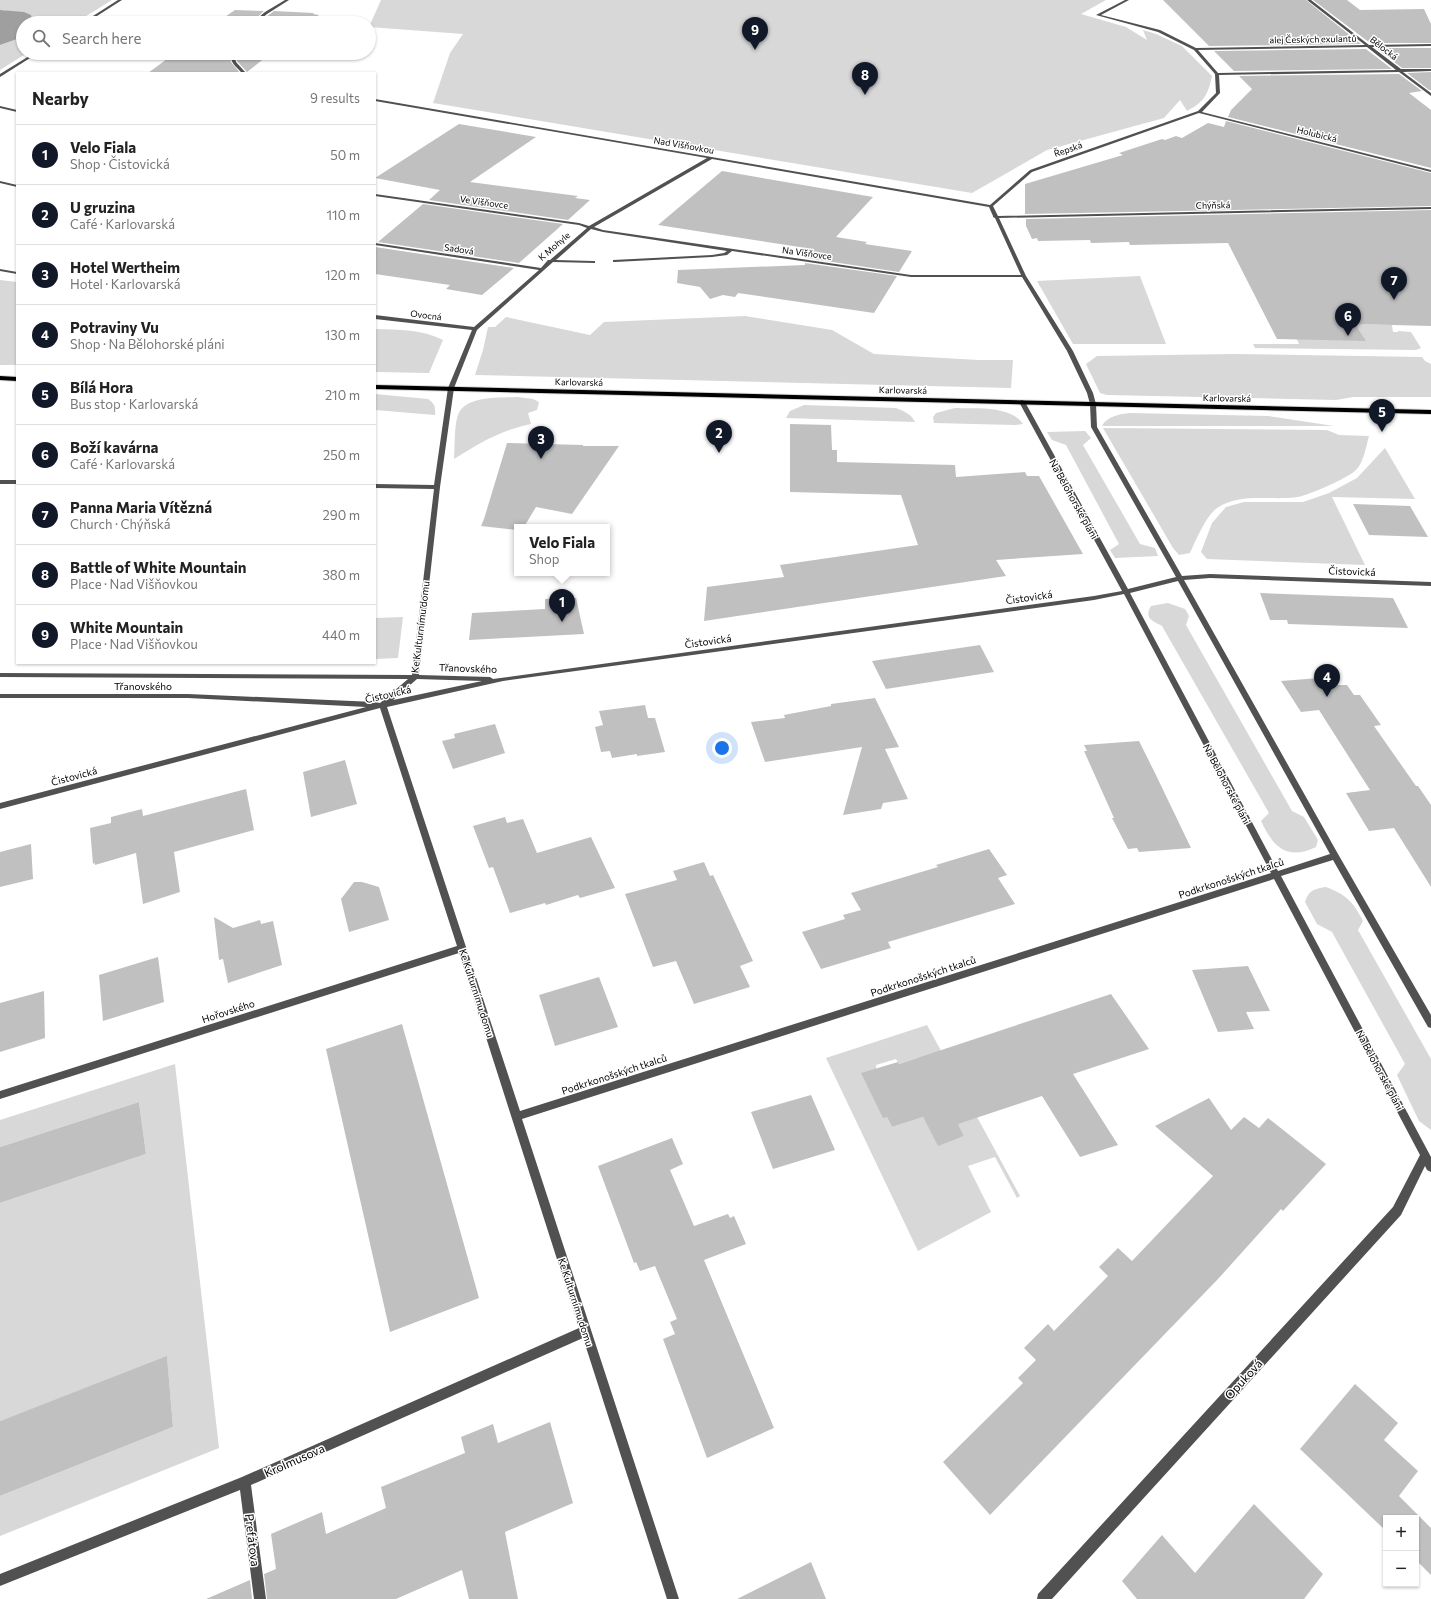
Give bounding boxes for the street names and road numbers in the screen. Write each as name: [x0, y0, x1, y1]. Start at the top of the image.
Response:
street label: alej Českých exulantů: [1269, 32, 1357, 45]
street label: Bělocká: [1368, 34, 1400, 62]
street label: Holubická: [1296, 124, 1339, 144]
street label: Nad Višňovkou: [653, 134, 715, 156]
street label: Řepská: [1052, 138, 1084, 159]
street label: Ve Višňovce: [459, 193, 509, 211]
street label: Chýňská: [1196, 199, 1231, 211]
street label: K Mohyle: [536, 229, 572, 263]
street label: Sadová: [444, 241, 475, 257]
street label: Na Višňovce: [782, 244, 833, 262]
street label: Ovocná: [410, 308, 443, 322]
street label: Karlovarská: [555, 376, 603, 388]
street label: Karlovarská: [879, 384, 927, 396]
street label: Karlovarská: [1203, 392, 1251, 404]
street label: Na Bělohorské pláni: [1047, 457, 1101, 541]
street label: Čistovická: [1328, 564, 1376, 578]
street label: Ke Kulturnímu domu: [408, 580, 432, 674]
street label: Čistovická: [1005, 588, 1053, 606]
street label: Čistovická: [684, 632, 732, 650]
street label: Třanovského: [439, 661, 497, 675]
street label: Třanovského: [114, 680, 172, 692]
street label: Čistovická: [364, 683, 412, 705]
street label: Na Bělohorské pláni: [1201, 742, 1253, 826]
street label: Čistovická: [50, 764, 98, 788]
street label: Podkrkonošských tkalců: [1177, 855, 1285, 901]
street label: Ke Kulturnímu domu: [457, 947, 497, 1039]
street label: Podkrkonošských tkalců: [869, 953, 977, 999]
street label: Hořovského: [200, 997, 256, 1025]
street label: Na Bělohorské pláni: [1354, 1028, 1406, 1112]
street label: Podkrkonošských tkalců: [560, 1051, 668, 1097]
street label: Ke Kulturnímu domu: [556, 1256, 596, 1348]
street label: Opuková: [1221, 1356, 1265, 1402]
street label: Krolmusova: [262, 1440, 326, 1480]
street label: Prefátova: [243, 1513, 263, 1567]

